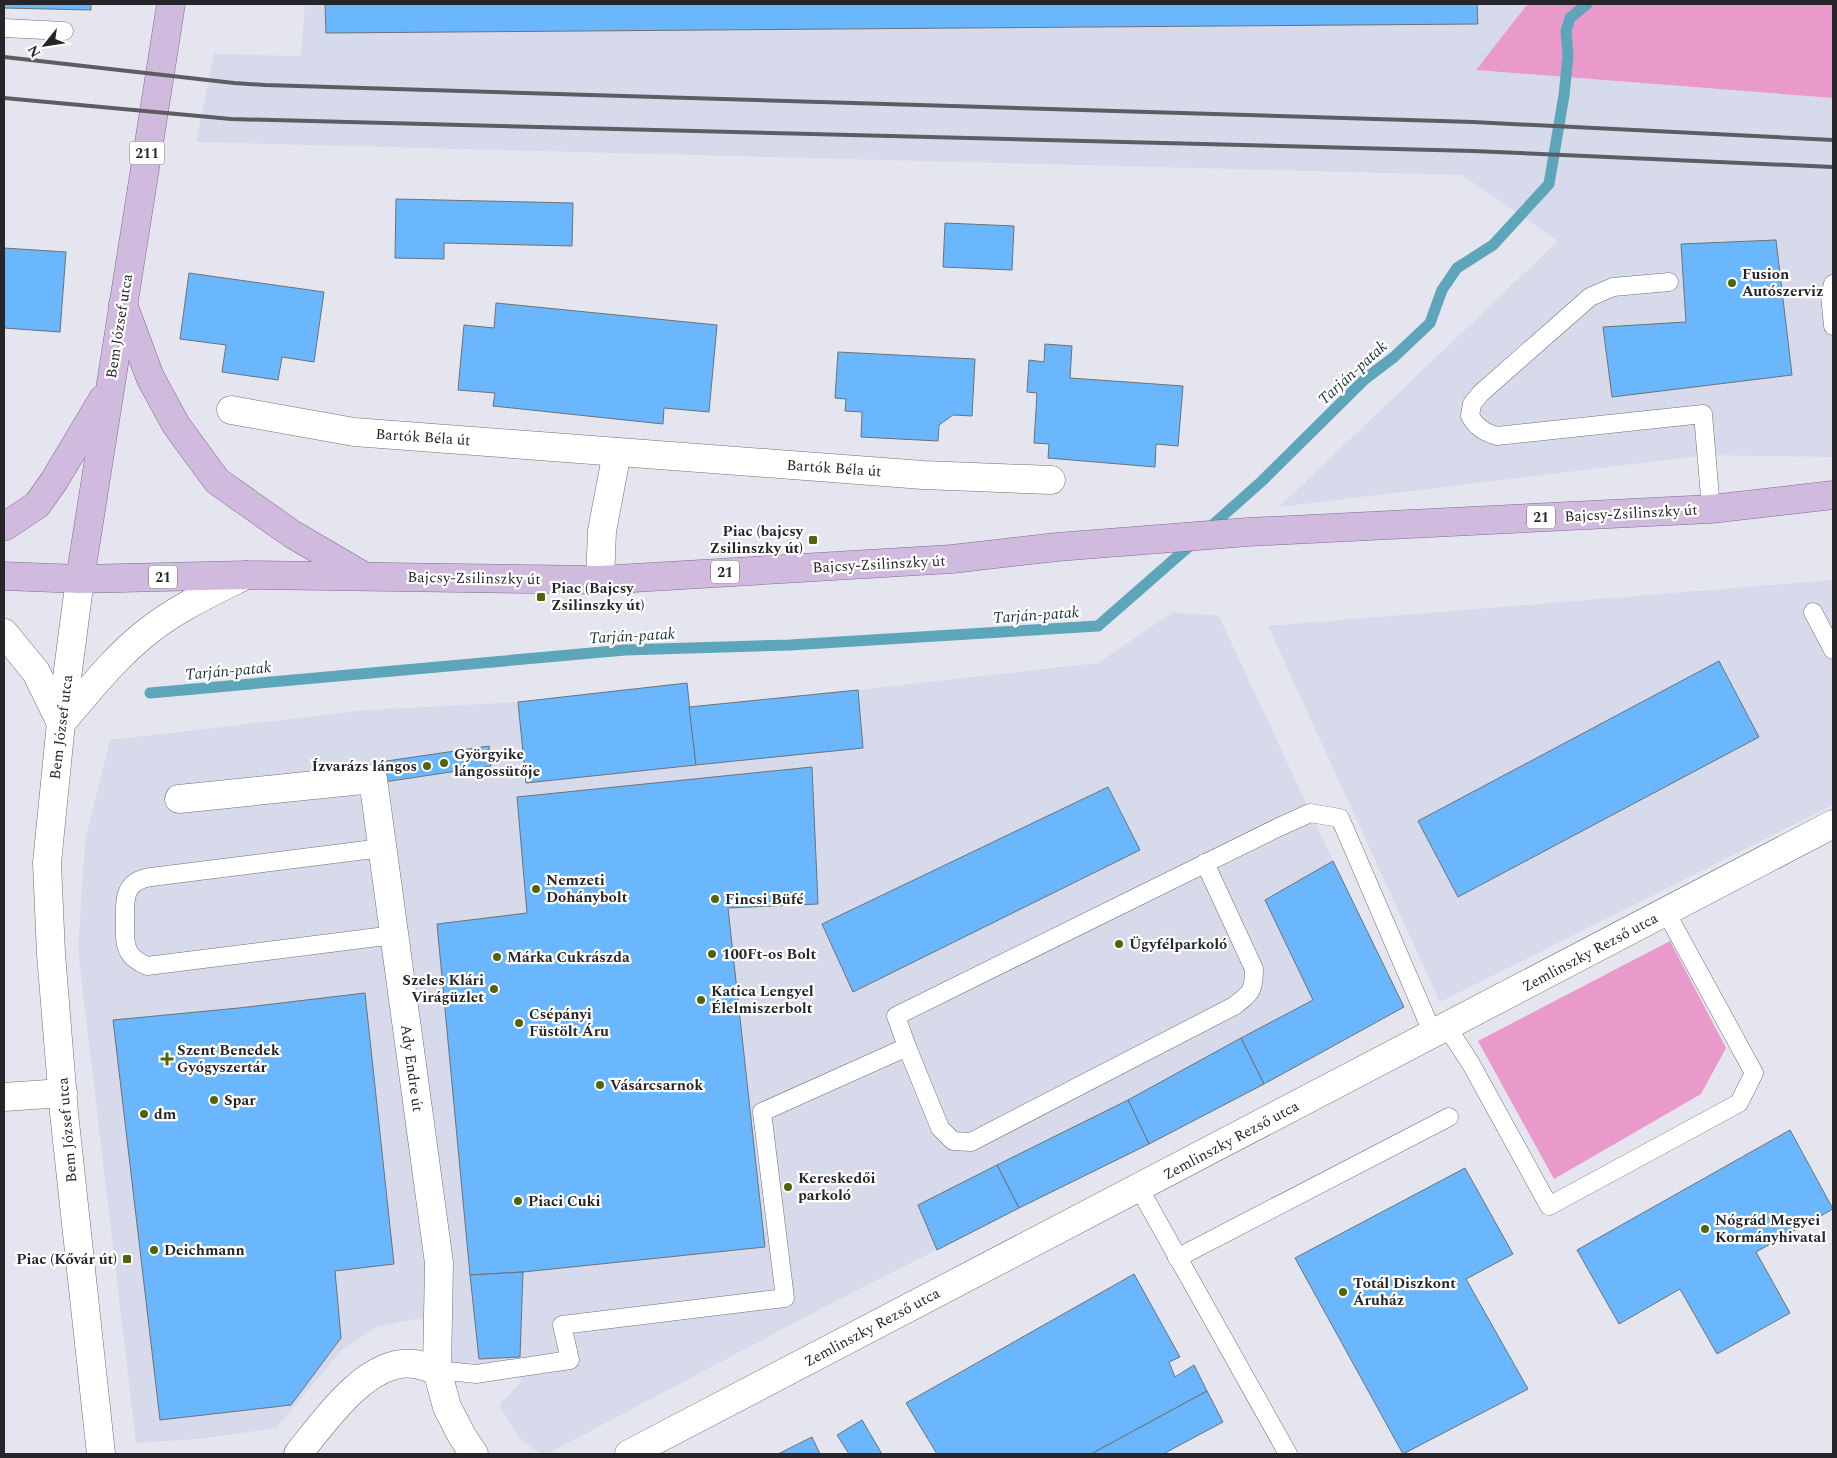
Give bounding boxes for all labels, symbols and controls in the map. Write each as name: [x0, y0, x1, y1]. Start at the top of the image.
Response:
north arrow: [20, 20, 70, 70]
text: N: [22, 41, 46, 61]
road number: 211: [130, 142, 164, 164]
place label: Fusion Autószerviz: [1742, 263, 1823, 303]
street label: Bem József utca: [100, 272, 139, 380]
marker: Fusion Autószerviz: [1726, 277, 1738, 289]
water label: Tarján-patak: [1313, 335, 1393, 411]
street label: Bartók Béla út: [375, 423, 471, 452]
street label: Bartók Béla út: [786, 454, 882, 483]
street label: Bajcsy-Zsilinszky út: [1564, 499, 1698, 528]
road number: 21: [1527, 506, 1555, 528]
place label: Piac (bajcsy Zsilinszky út): [710, 520, 804, 560]
marker: Piac (bajcsy Zsilinszky út): [807, 534, 819, 546]
street label: Bajcsy-Zsilinszky út: [812, 550, 946, 579]
road number: 21: [711, 560, 739, 584]
road number: 21: [149, 566, 177, 588]
street label: Bajcsy-Zsilinszky út: [407, 566, 541, 591]
place label: Piac (Bajcsy Zsilinszky út): [551, 577, 644, 617]
marker: Piac (Bajcsy Zsilinszky út): [535, 591, 547, 603]
water label: Tarján-patak: [992, 600, 1081, 630]
water label: Tarján-patak: [588, 622, 676, 650]
water label: Tarján-patak: [184, 655, 273, 687]
street label: Bem József utca: [44, 673, 79, 781]
place label: Györgyike lángossütője: [454, 743, 540, 783]
place label: Ízvarázs lángos: [312, 755, 417, 778]
marker: Györgyike lángossütője: [438, 757, 450, 769]
marker: Ízvarázs lángos: [421, 760, 433, 772]
place label: Nemzeti Dohánybolt: [546, 869, 628, 909]
marker: Nemzeti Dohánybolt: [530, 883, 542, 895]
place label: Fincsi Büfé: [725, 888, 804, 911]
marker: Fincsi Büfé: [709, 893, 721, 905]
street label: Zemlinszky Rezső utca: [1518, 907, 1663, 998]
place label: Ügyfélparkoló: [1129, 933, 1227, 956]
marker: Ügyfélparkoló: [1113, 938, 1125, 950]
place label: 100Ft-os Bolt: [722, 943, 816, 966]
place label: Márka Cukrászda: [507, 946, 630, 969]
marker: 100Ft-os Bolt: [706, 948, 718, 960]
marker: Márka Cukrászda: [491, 951, 503, 963]
place label: Szeles Klári Virágüzlet: [402, 969, 484, 1009]
place label: Katica Lengyel Élelmiszerbolt: [711, 980, 814, 1020]
marker: Szeles Klári Virágüzlet: [488, 983, 500, 995]
marker: Katica Lengyel Élelmiszerbolt: [695, 994, 707, 1006]
place label: Csépányi Füstölt Áru: [529, 1003, 609, 1043]
marker: Csépányi Füstölt Áru: [513, 1017, 525, 1029]
street label: Ady Endre út: [394, 1023, 429, 1113]
place label: Szent Benedek Gyógyszertár: [177, 1039, 280, 1079]
marker: Szent Benedek Gyógyszertár: [161, 1053, 173, 1065]
place label: Vásárcsarnok: [610, 1074, 703, 1097]
street label: Bem József utca: [51, 1076, 84, 1184]
marker: Vásárcsarnok: [594, 1079, 606, 1091]
place label: Spar: [224, 1089, 256, 1112]
marker: Spar: [208, 1094, 220, 1106]
street label: Zemlinszky Rezső utca: [1159, 1095, 1304, 1186]
place label: dm: [154, 1103, 177, 1126]
marker: dm: [138, 1108, 150, 1120]
place label: Kereskedői parkoló: [798, 1167, 875, 1207]
marker: Kereskedői parkoló: [782, 1181, 794, 1193]
place label: Piaci Cuki: [528, 1190, 600, 1213]
marker: Piaci Cuki: [512, 1195, 524, 1207]
place label: Nógrád Megyei Kormányhivatal: [1715, 1209, 1826, 1249]
marker: Nógrád Megyei Kormányhivatal: [1699, 1223, 1711, 1235]
place label: Deichmann: [164, 1239, 245, 1262]
marker: Deichmann: [148, 1244, 160, 1256]
place label: Piac (Kővár út): [16, 1248, 117, 1271]
marker: Piac (Kővár út): [121, 1253, 133, 1265]
place label: Totál Diszkont Áruház: [1353, 1272, 1456, 1312]
street label: Zemlinszky Rezső utca: [800, 1282, 945, 1373]
marker: Totál Diszkont Áruház: [1337, 1286, 1349, 1298]

